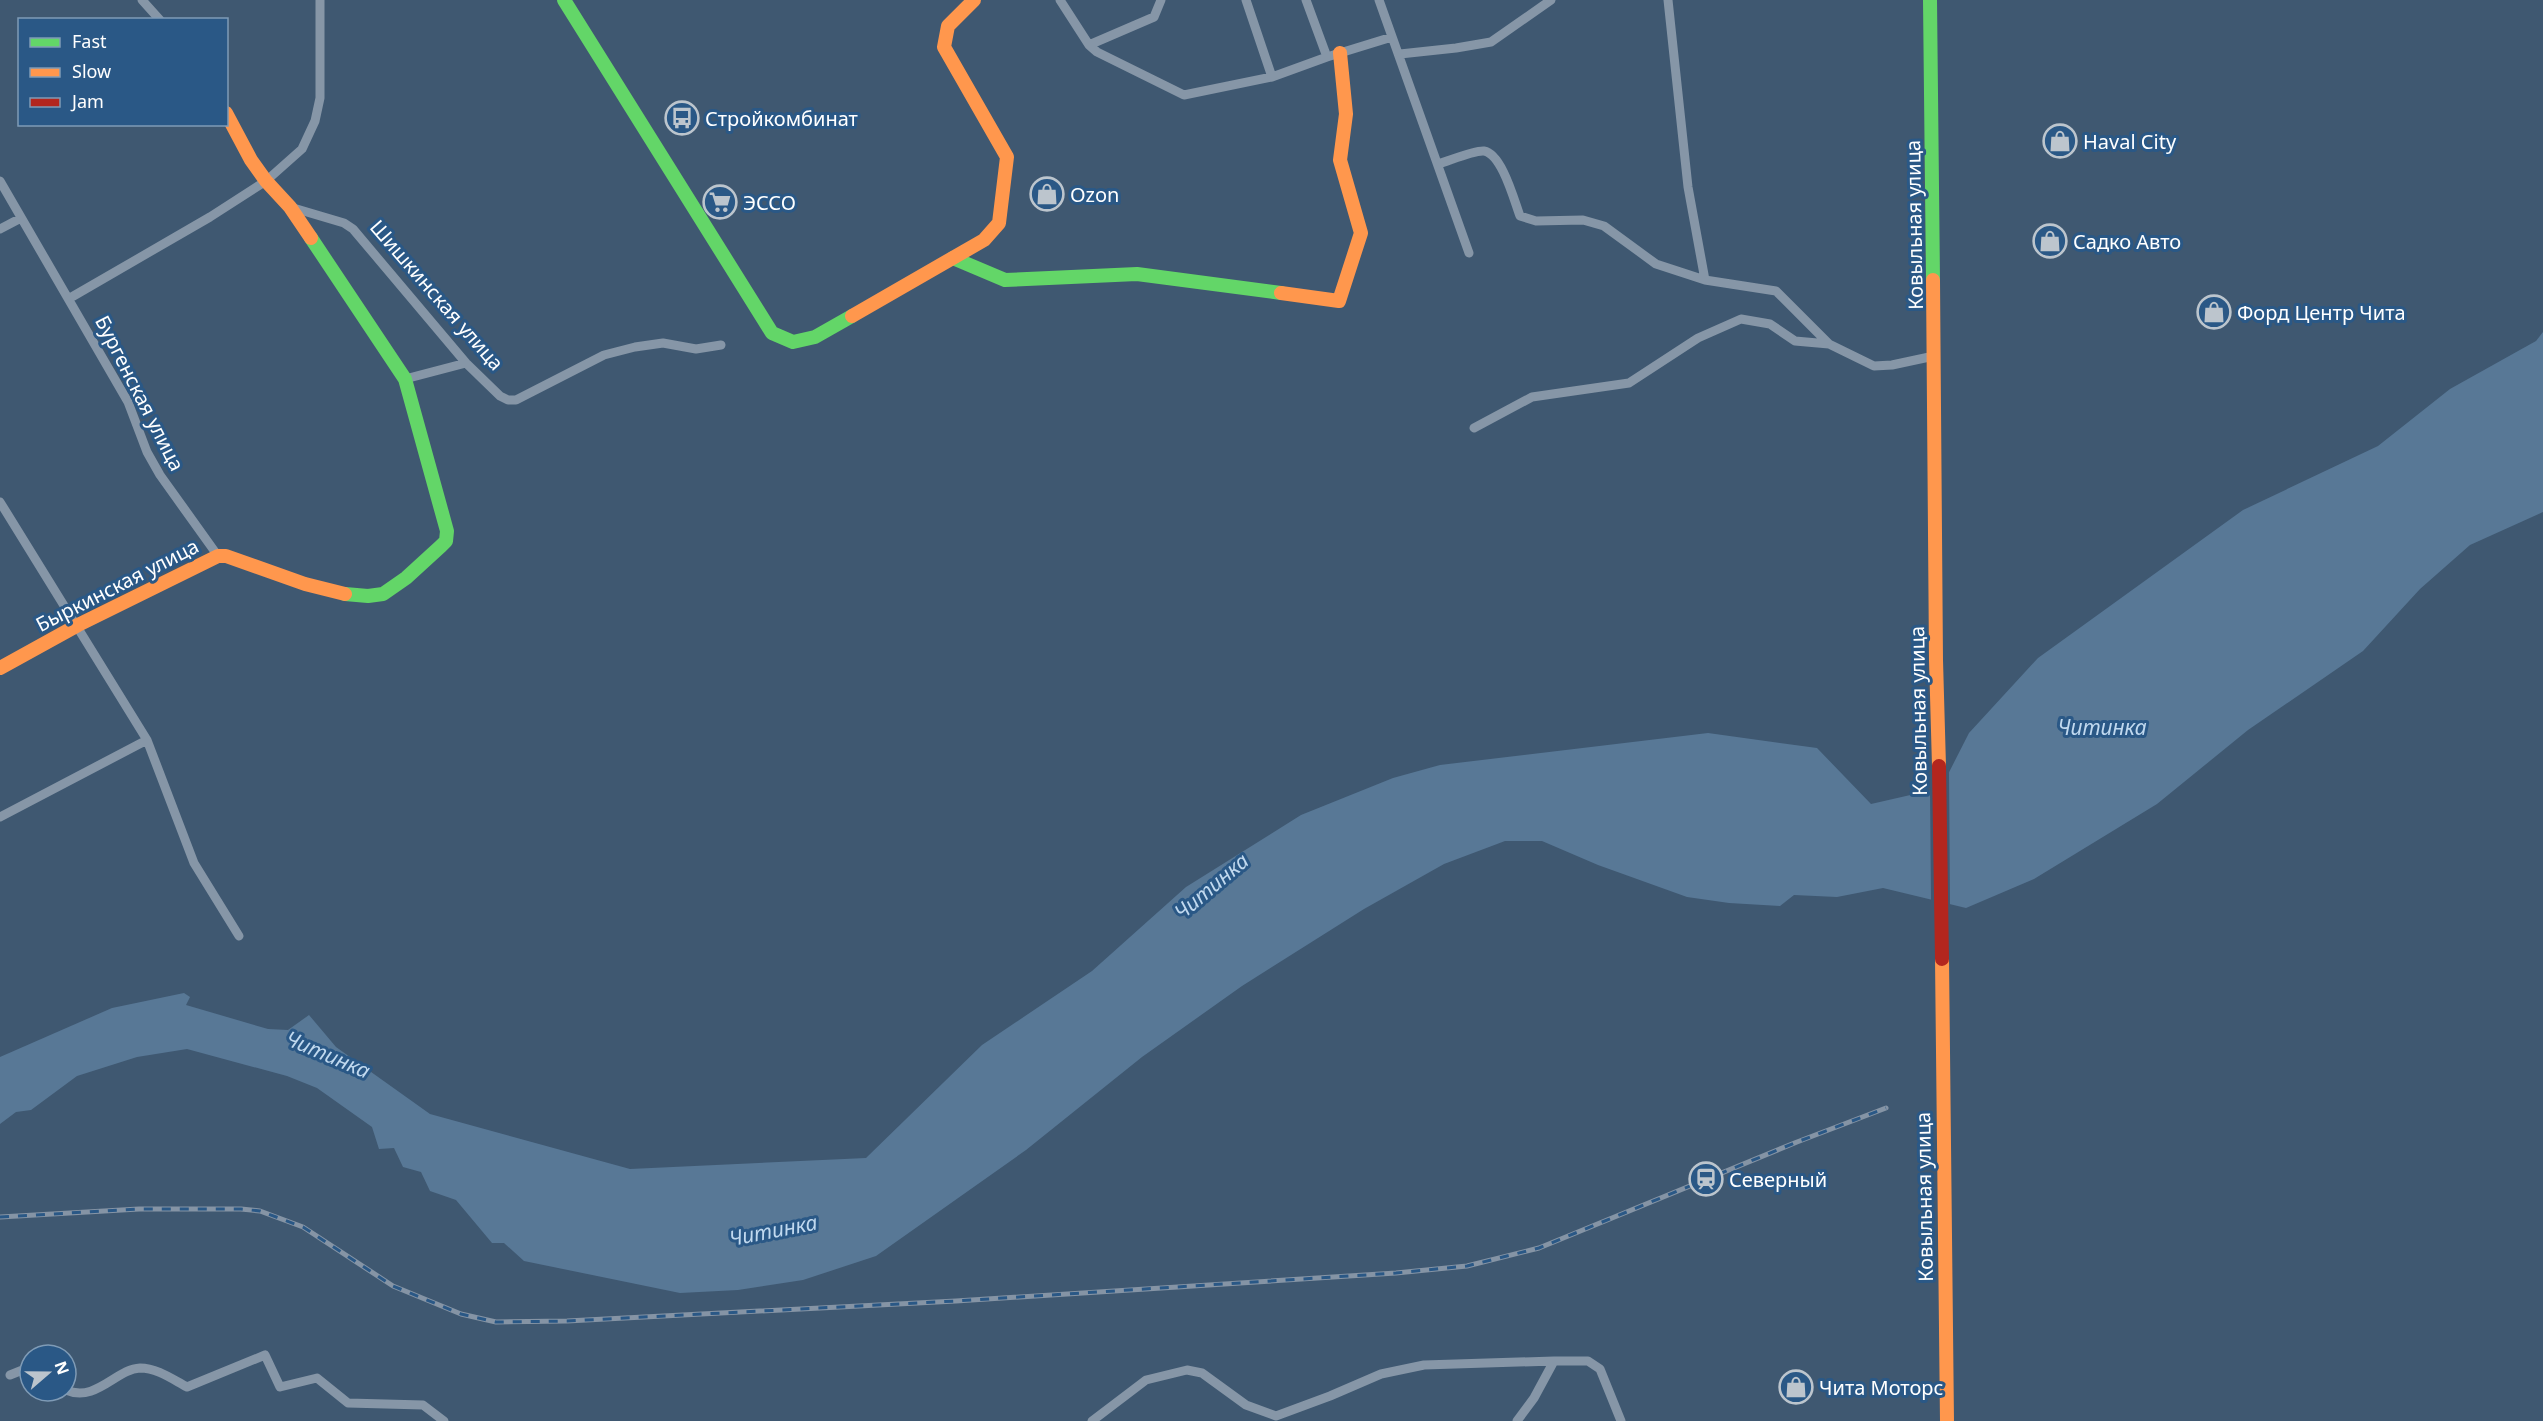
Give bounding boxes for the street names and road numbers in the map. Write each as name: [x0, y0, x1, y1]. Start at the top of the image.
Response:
street label: Ковыльная улица: [1899, 140, 1929, 310]
street label: Шишкинская улица: [364, 214, 510, 376]
street label: Бургенская улица: [89, 311, 191, 475]
street label: Быркинская улица: [31, 532, 203, 638]
street label: Ковыльная улица: [1903, 626, 1933, 796]
street label: Ковыльная улица: [1909, 1112, 1939, 1282]

